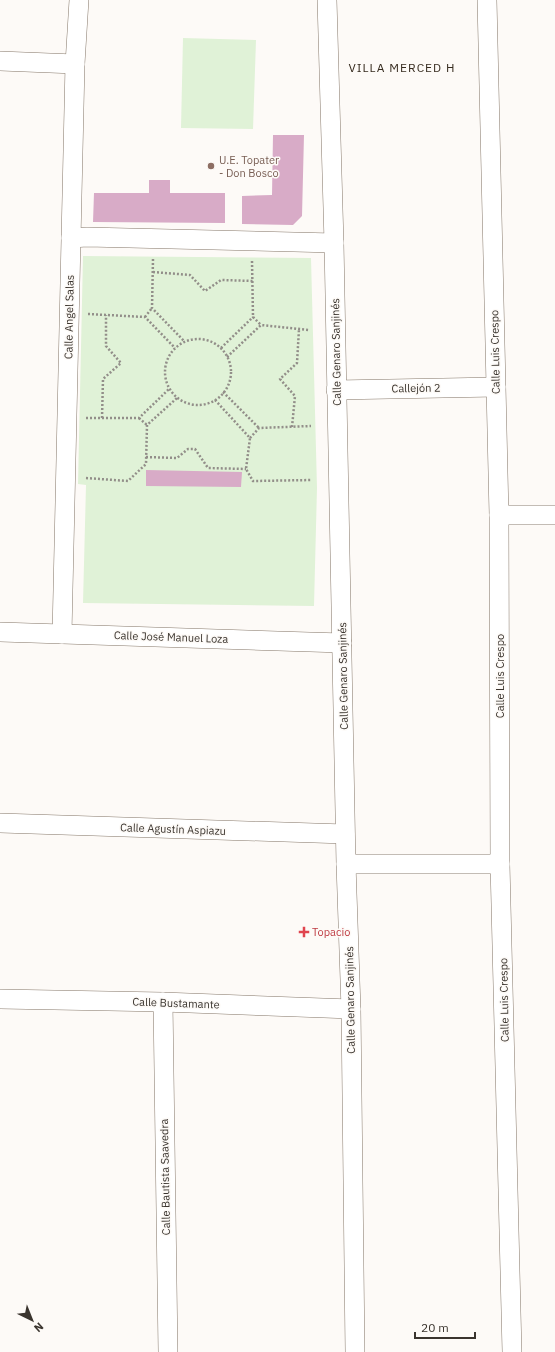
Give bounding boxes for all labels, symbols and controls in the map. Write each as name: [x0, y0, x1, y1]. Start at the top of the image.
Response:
district label: VILLA MERCED H: [348, 60, 456, 75]
place label: U.E. Topater - Don Bosco: [219, 153, 279, 180]
marker: U.E. Topater - Don Bosco: [206, 161, 216, 171]
street label: Calle Angel Salas: [61, 275, 77, 359]
street label: Calle Genaro Sanjinés: [328, 298, 344, 406]
street label: Calle Luis Crespo: [487, 310, 503, 394]
street label: Callejón 2: [391, 381, 441, 395]
street label: Calle Genaro Sanjinés: [335, 622, 351, 730]
street label: Calle José Manuel Loza: [114, 628, 229, 646]
street label: Calle Luis Crespo: [493, 634, 507, 718]
street label: Calle Agustín Aspiazu: [120, 820, 226, 838]
place label: Topacio: [312, 925, 350, 939]
marker: Topacio: [299, 927, 309, 937]
street label: Calle Genaro Sanjinés: [342, 946, 358, 1054]
street label: Calle Luis Crespo: [496, 958, 512, 1042]
street label: Calle Bustamante: [132, 994, 220, 1012]
street label: Calle Bautista Saavedra: [157, 1119, 173, 1235]
north arrow: [12, 1300, 52, 1340]
scale bar: [415, 1314, 475, 1340]
text: N: [31, 1319, 47, 1335]
text: 20 m: [421, 1320, 449, 1335]

